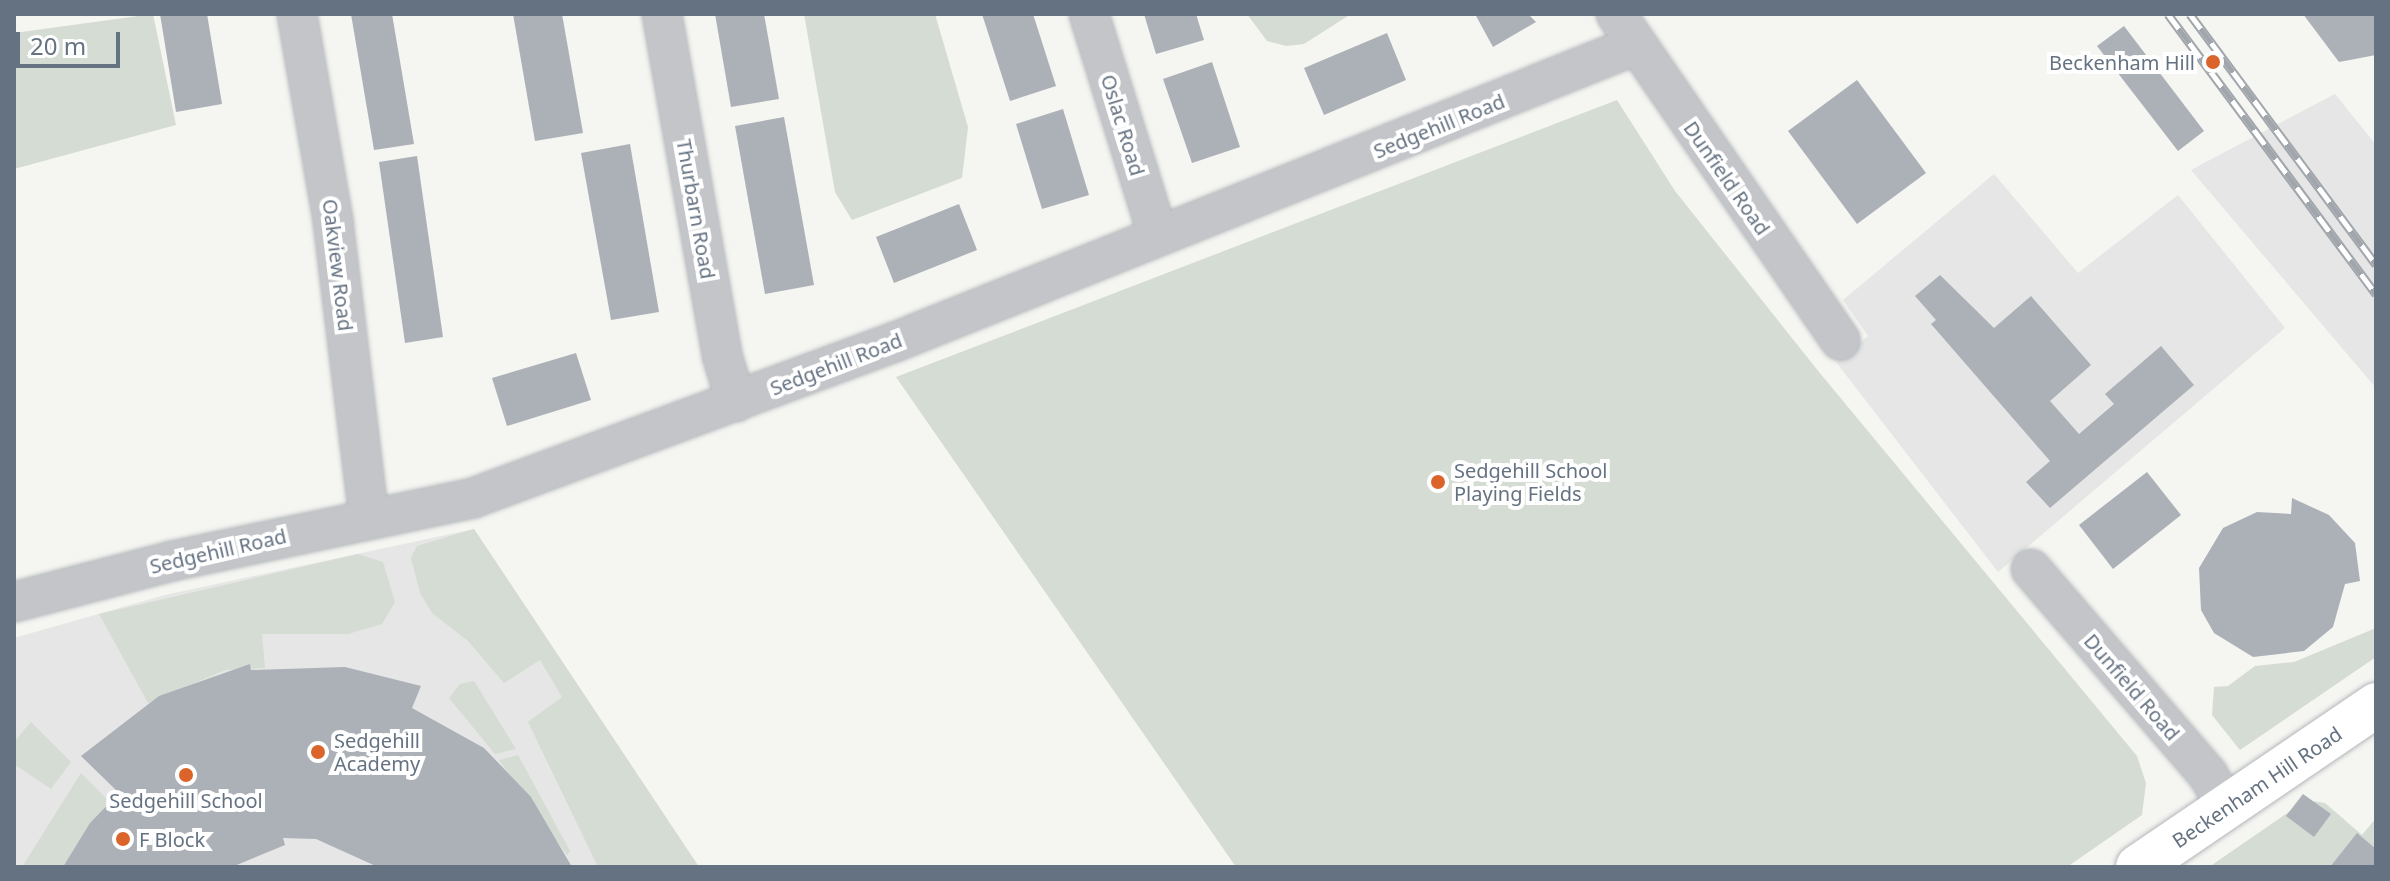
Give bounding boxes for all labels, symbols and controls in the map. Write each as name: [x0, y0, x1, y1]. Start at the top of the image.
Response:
scale bar: [20, 16, 124, 66]
text: 20 m: [30, 29, 86, 62]
place label: Beckenham Hill: [2049, 50, 2195, 74]
marker: Beckenham Hill: [2202, 51, 2224, 73]
street label: Oslac Road: [1096, 72, 1150, 178]
street label: Sedgehill Road: [1370, 89, 1508, 163]
street label: Dunfield Road: [1679, 116, 1775, 240]
street label: Thurbarn Road: [672, 137, 720, 281]
street label: Oakview Road: [318, 198, 358, 332]
street label: Sedgehill Road: [767, 328, 905, 400]
place label: Sedgehill School Playing Fields: [1454, 458, 1607, 505]
marker: Sedgehill School Playing Fields: [1429, 473, 1447, 491]
street label: Sedgehill Road: [147, 524, 289, 578]
street label: Dunfield Road: [2079, 629, 2185, 745]
street label: Beckenham Hill Road: [2168, 721, 2346, 853]
place label: Sedgehill Academy: [334, 728, 420, 775]
marker: Sedgehill Academy: [309, 743, 327, 761]
marker: Sedgehill School: [177, 766, 195, 784]
place label: Sedgehill School: [109, 788, 263, 812]
place label: F Block: [139, 827, 205, 851]
marker: F Block: [114, 830, 132, 848]

